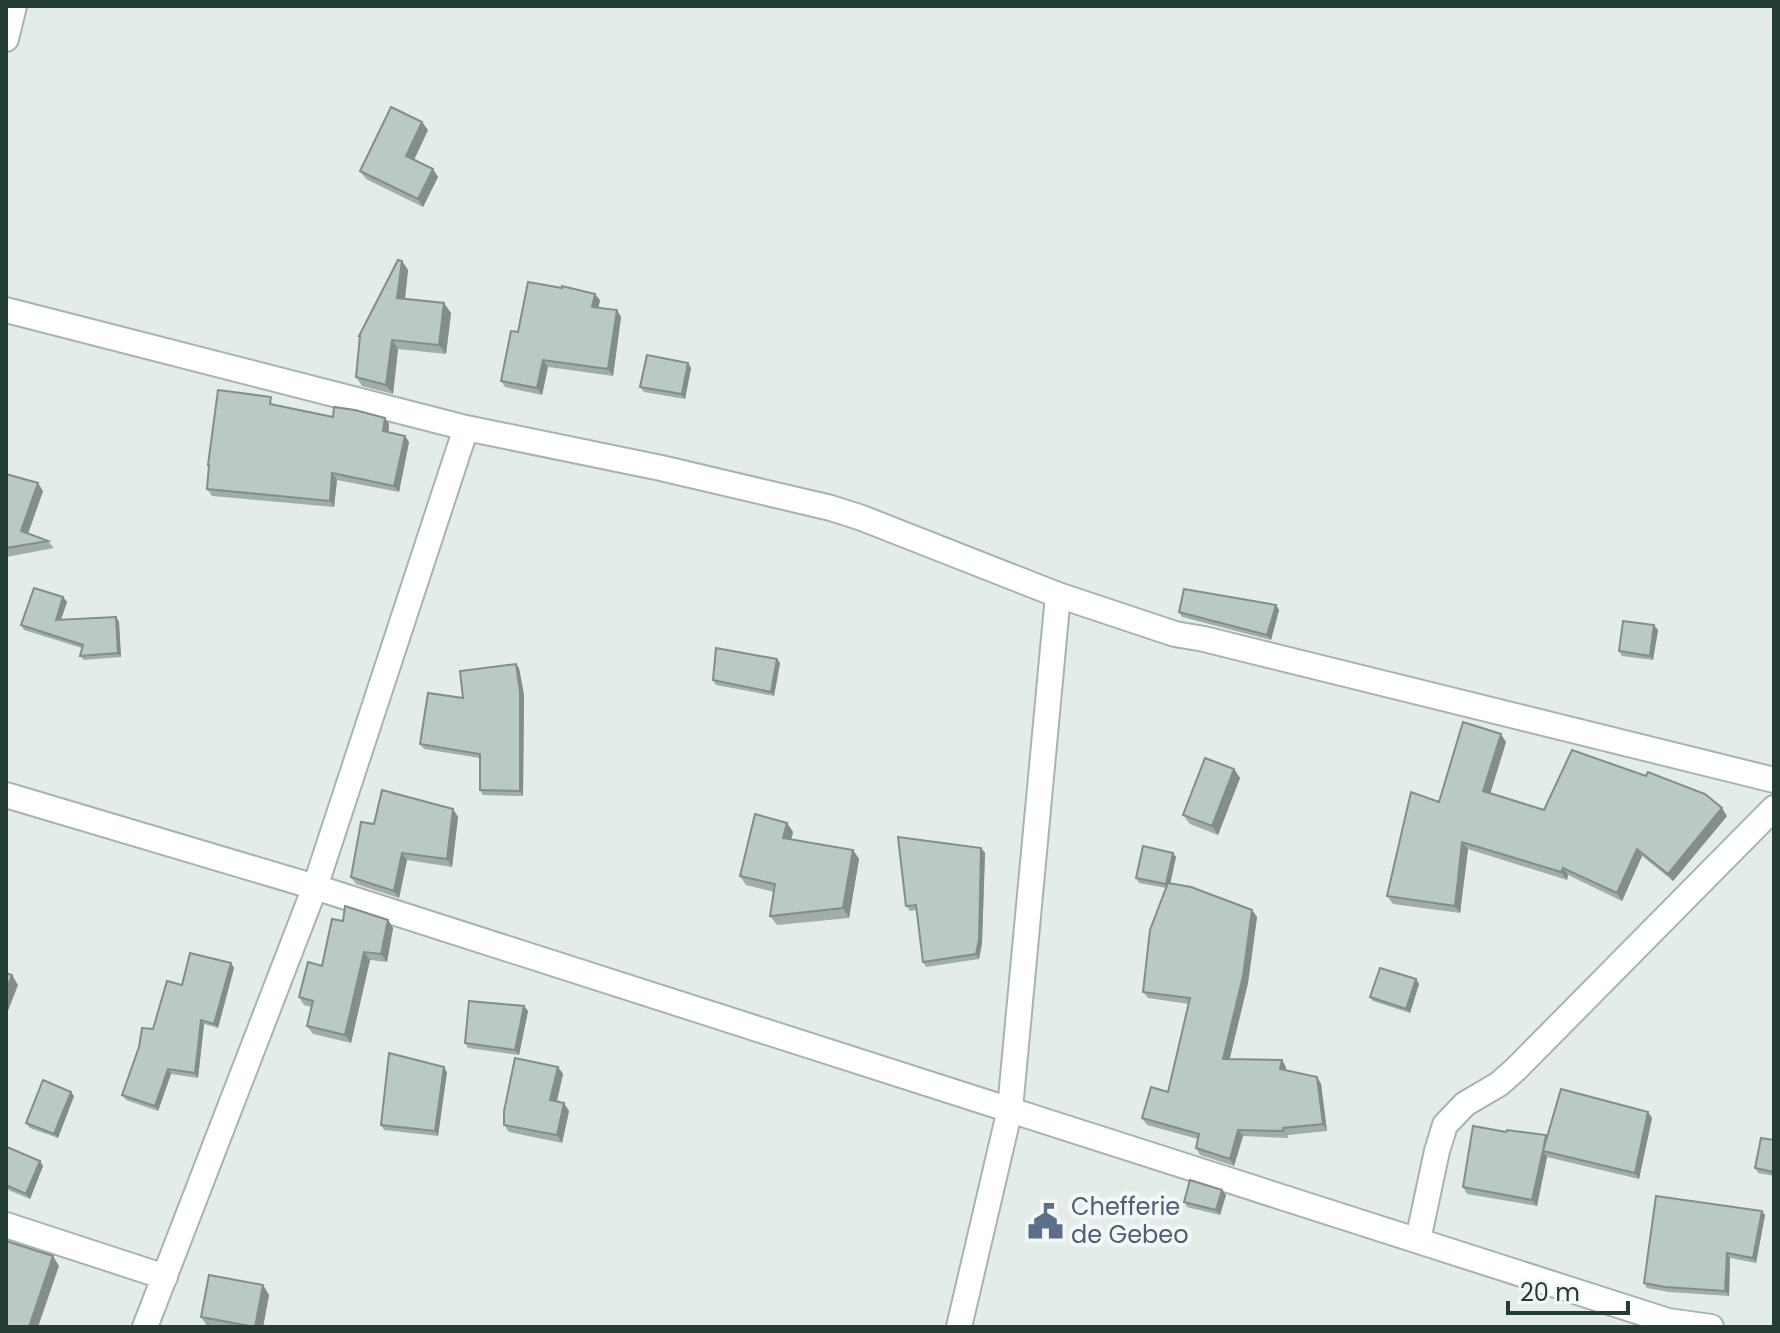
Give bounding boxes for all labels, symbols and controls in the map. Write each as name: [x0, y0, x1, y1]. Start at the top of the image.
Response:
place label: Chefferie de Gebeo: [1071, 1190, 1189, 1251]
public building icon: Chefferie de Gebeo: [1026, 1202, 1064, 1240]
scale bar: [1508, 1265, 1628, 1315]
text: 20 m: [1520, 1276, 1580, 1309]

